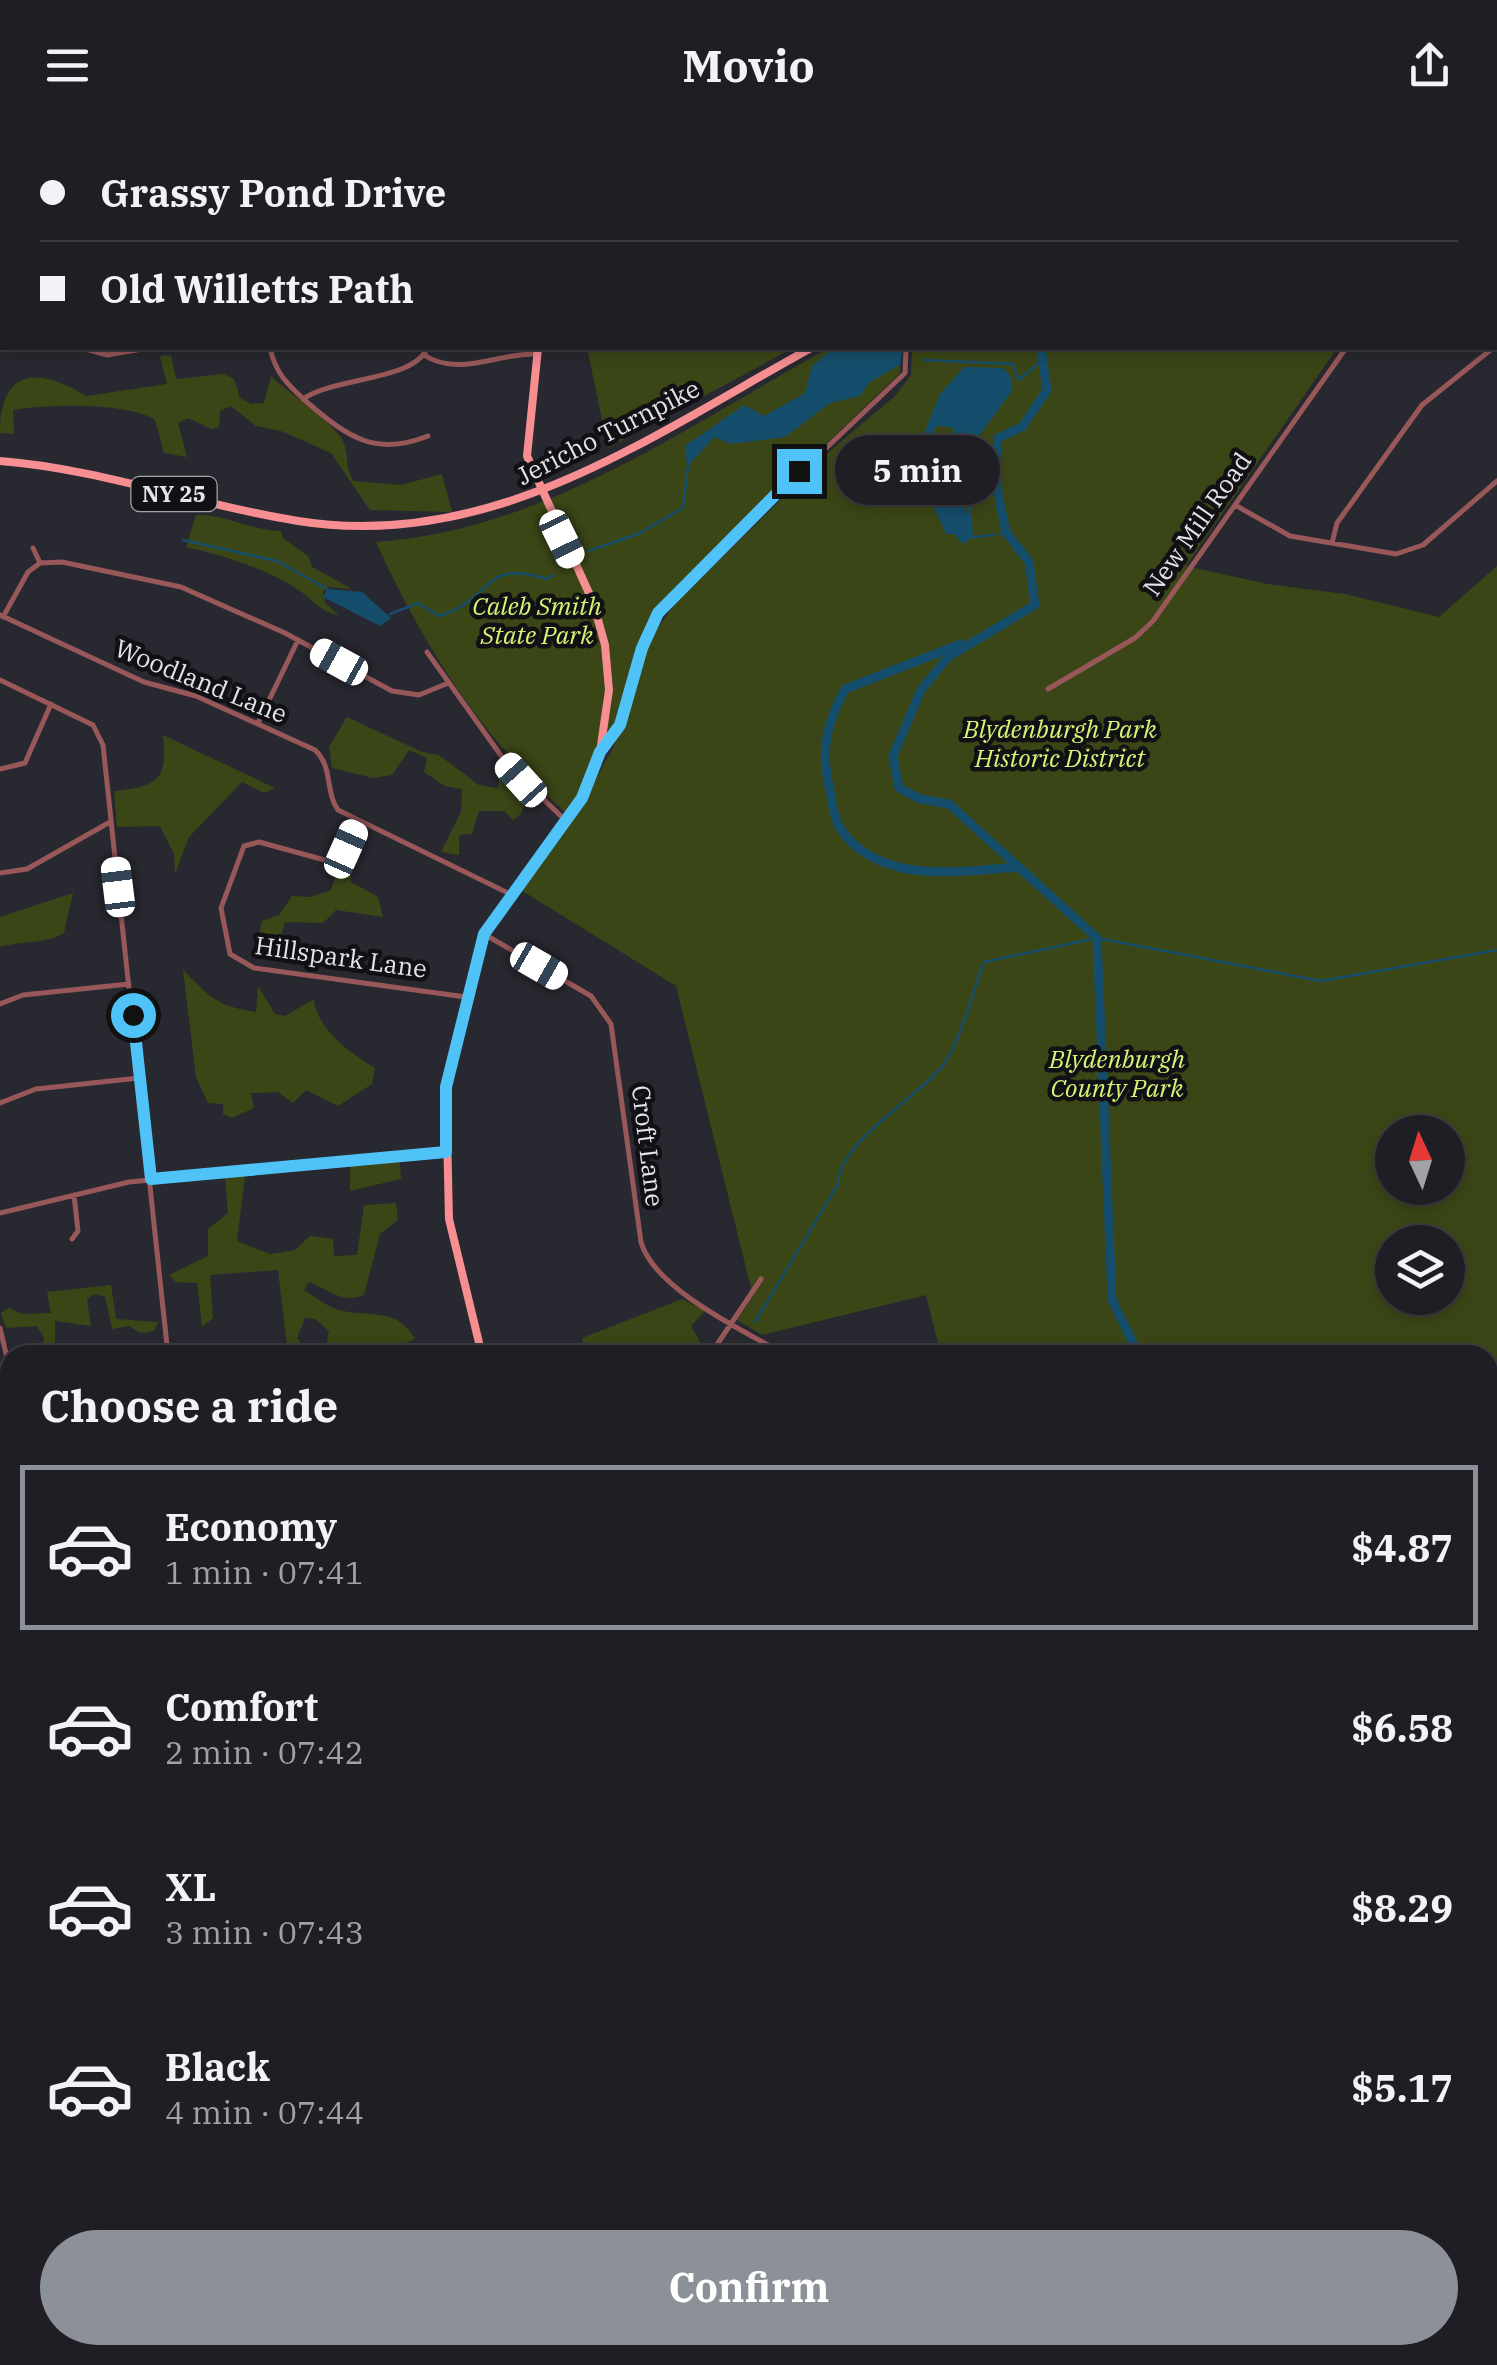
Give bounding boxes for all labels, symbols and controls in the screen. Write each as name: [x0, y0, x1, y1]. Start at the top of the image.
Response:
text: Movio: [682, 36, 815, 94]
icon: menu: [40, 38, 95, 93]
icon: share: [1402, 38, 1457, 93]
text: Grassy Pond Drive: [100, 168, 446, 217]
text: Old Willetts Path: [100, 264, 414, 313]
street label: Jericho Turnpike: [511, 371, 705, 492]
callout: 5 min: [834, 436, 999, 506]
street label: New Mill Road: [1135, 445, 1258, 602]
route end: [777, 449, 822, 494]
text: 5 min: [873, 449, 962, 491]
road number: NY 25: [132, 477, 216, 511]
car: [535, 505, 589, 573]
park label: Caleb Smith State Park: [472, 589, 602, 651]
street label: Woodland Lane: [110, 631, 292, 730]
car: [305, 634, 373, 690]
park label: Blydenburgh Park Historic District: [962, 712, 1157, 774]
car: [490, 748, 552, 812]
car: [320, 815, 372, 883]
car: [99, 855, 137, 919]
street label: Hillspark Lane: [253, 928, 429, 985]
car: [506, 938, 572, 994]
route start: [111, 993, 156, 1038]
park label: Blydenburgh County Park: [1048, 1042, 1185, 1104]
street label: Croft Lane: [625, 1083, 672, 1208]
north arrow: [1375, 1115, 1465, 1205]
map controls: [1375, 1115, 1465, 1315]
button: layers: [1375, 1225, 1465, 1315]
text: Choose a ride: [40, 1376, 338, 1434]
text: Economy: [165, 1502, 337, 1551]
icon: car: [45, 1503, 135, 1593]
text: $4.87: [1351, 1523, 1453, 1572]
text: 1 min · 07:41: [165, 1551, 364, 1593]
text: Comfort: [165, 1682, 318, 1731]
icon: car: [45, 1683, 135, 1773]
text: $6.58: [1351, 1703, 1453, 1752]
text: 2 min · 07:42: [165, 1731, 364, 1773]
text: XL: [165, 1862, 216, 1911]
icon: car: [45, 1863, 135, 1953]
text: $8.29: [1351, 1883, 1453, 1932]
text: 3 min · 07:43: [165, 1911, 364, 1953]
text: Black: [165, 2042, 270, 2091]
icon: car: [45, 2043, 135, 2133]
text: $5.17: [1351, 2063, 1453, 2112]
text: 4 min · 07:44: [165, 2091, 364, 2133]
button: Confirm: [40, 2230, 1458, 2345]

